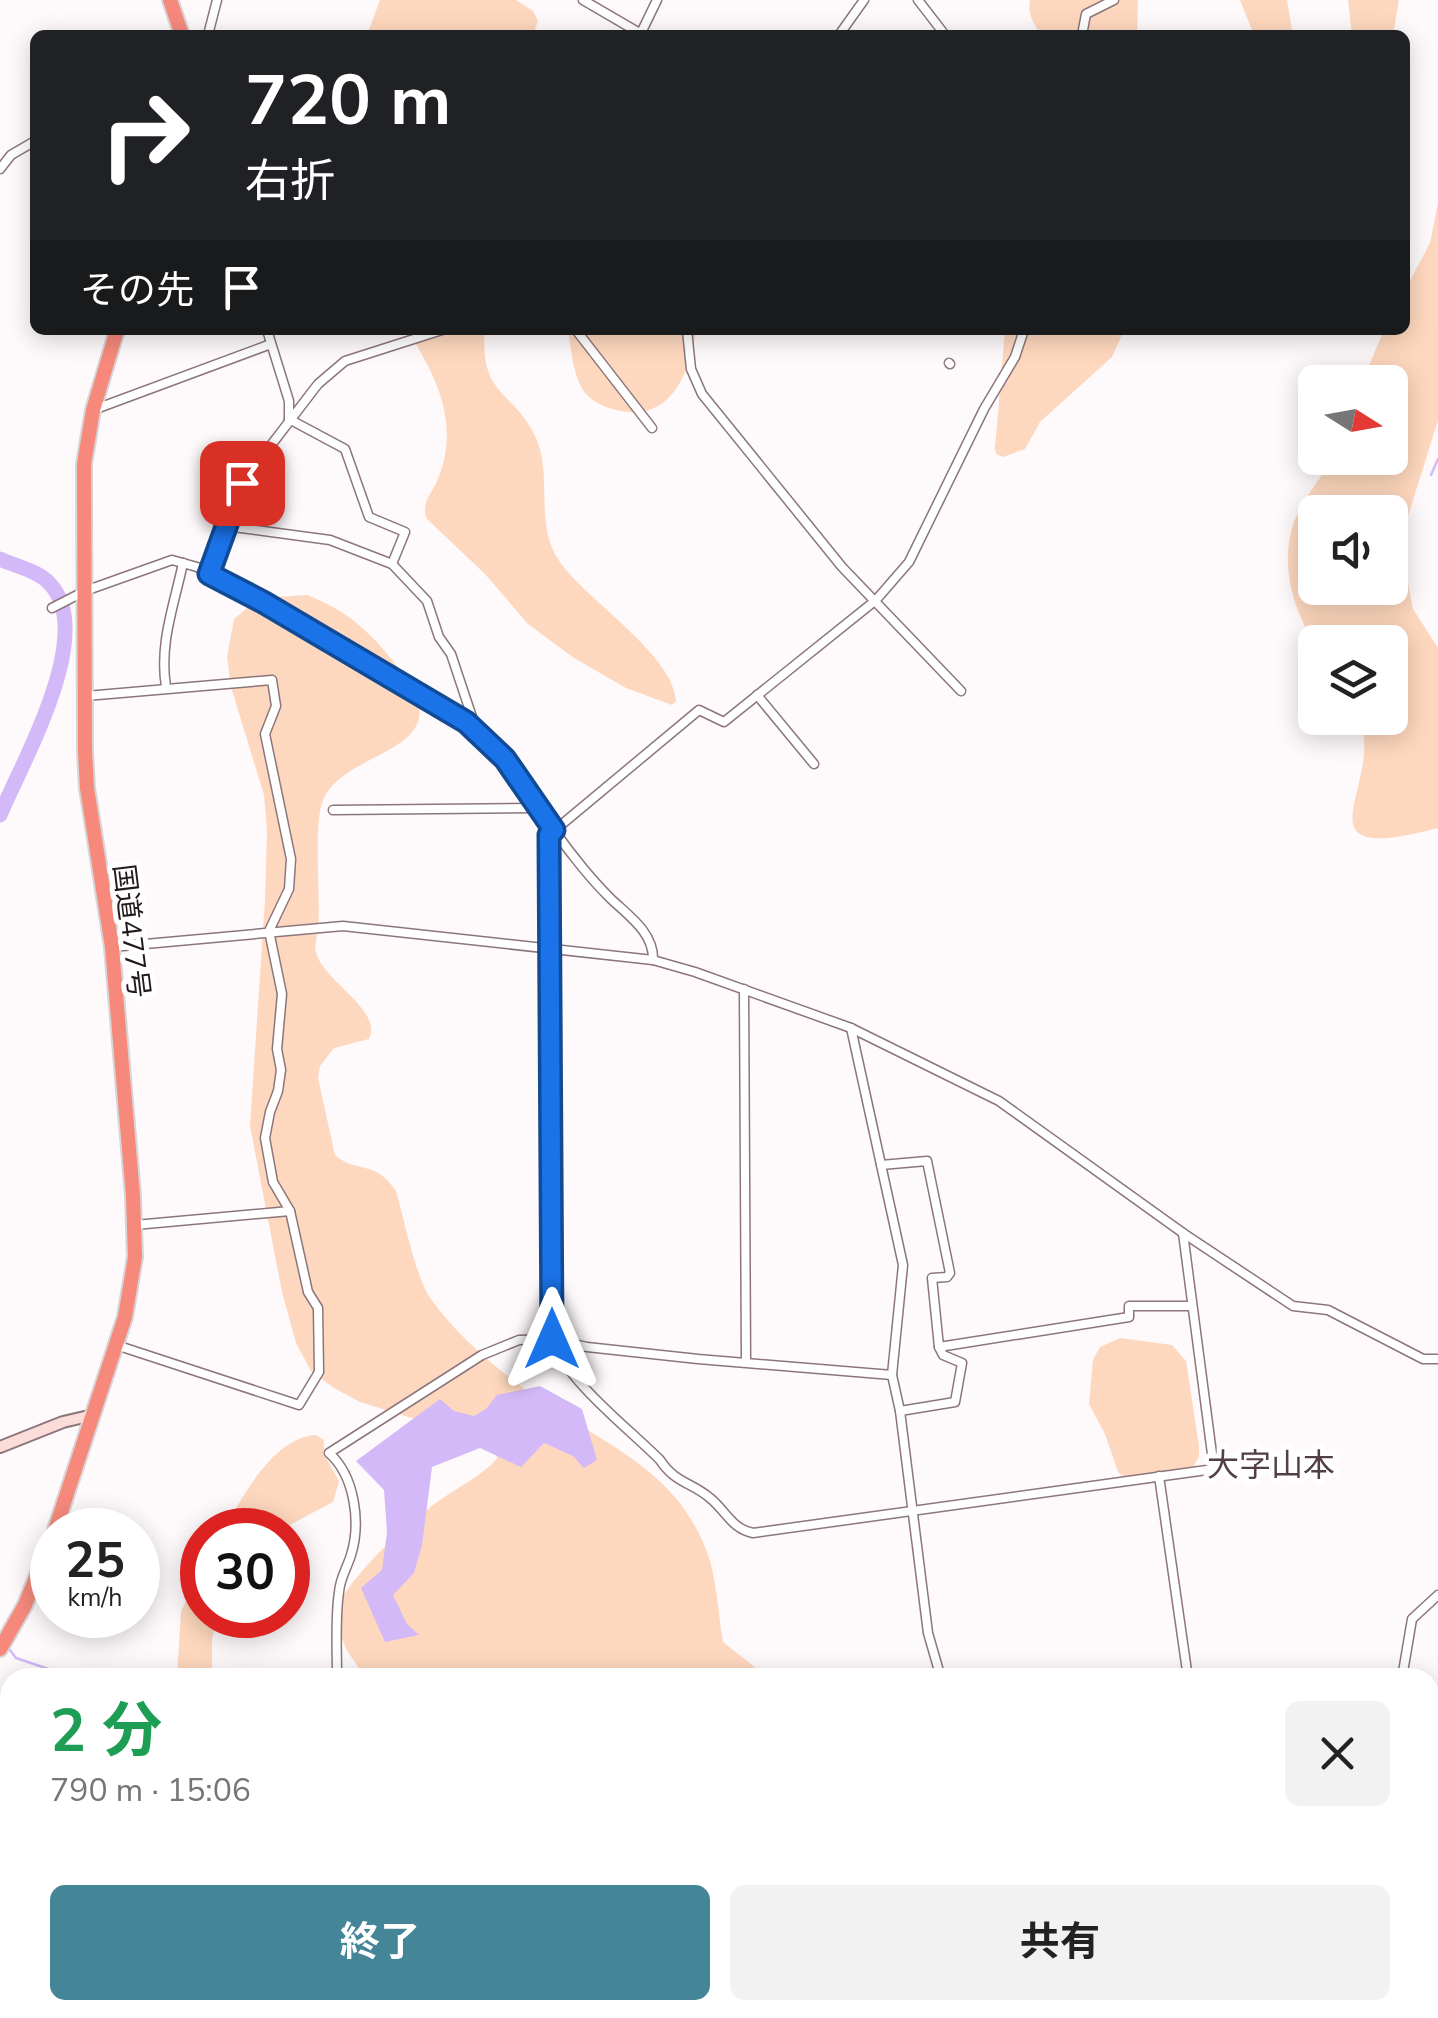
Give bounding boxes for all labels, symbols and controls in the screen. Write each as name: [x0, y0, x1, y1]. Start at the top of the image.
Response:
text: 720 m: [245, 53, 451, 149]
icon: right: [80, 70, 210, 200]
text: 右折: [245, 151, 335, 212]
icon: arrive: [214, 260, 269, 315]
text: その先: [80, 265, 194, 316]
north arrow: [1298, 365, 1408, 475]
map controls: [1298, 365, 1408, 735]
pin: [200, 441, 285, 526]
icon: arrive: [215, 456, 270, 511]
button: sound: [1298, 495, 1408, 605]
button: layers: [1298, 625, 1408, 735]
street label: 国道477号: [104, 862, 158, 1000]
position arrow: [500, 1287, 604, 1391]
district label: 大字山本: [1207, 1444, 1335, 1487]
speed limit sign: 30: [180, 1508, 310, 1638]
text: 25: [65, 1526, 125, 1595]
text: km/h: [67, 1581, 123, 1615]
text: 2 分: [50, 1690, 162, 1772]
button: close: [1285, 1701, 1390, 1806]
text: 790 m · 15:06: [50, 1769, 251, 1812]
button: 終了: [50, 1885, 710, 2000]
button: 共有: [730, 1885, 1390, 2000]

